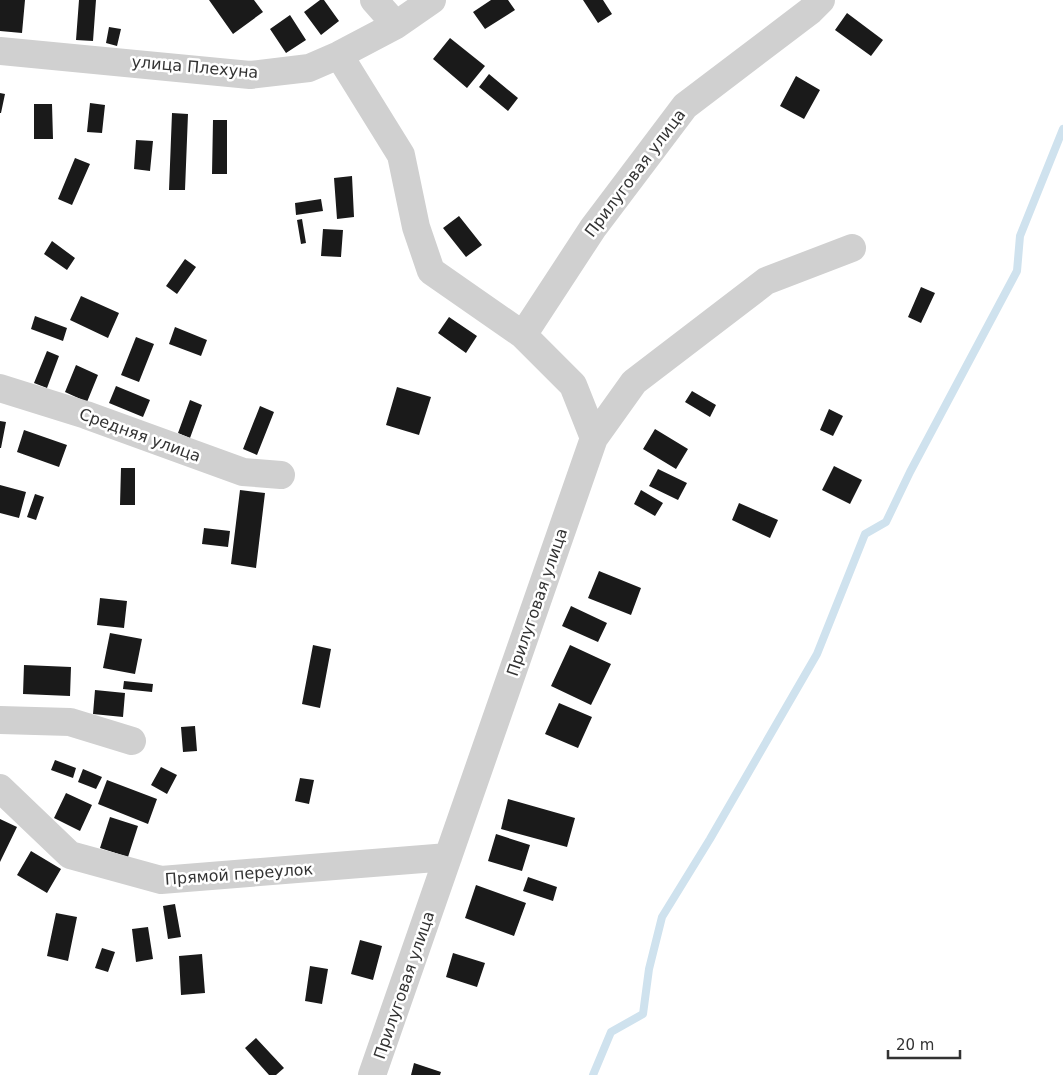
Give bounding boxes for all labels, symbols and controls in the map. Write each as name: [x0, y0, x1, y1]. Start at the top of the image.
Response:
street label: улица Плехуна: [131, 52, 259, 82]
street label: Прилуговая улица: [581, 105, 689, 241]
street label: Средняя улица: [77, 404, 203, 466]
street label: Прилуговая улица: [503, 526, 571, 678]
street label: Прямой переулок: [164, 859, 314, 889]
street label: Прилуговая улица: [370, 909, 438, 1061]
scale bar: [888, 1028, 960, 1060]
text: 20 m: [896, 1036, 934, 1054]

